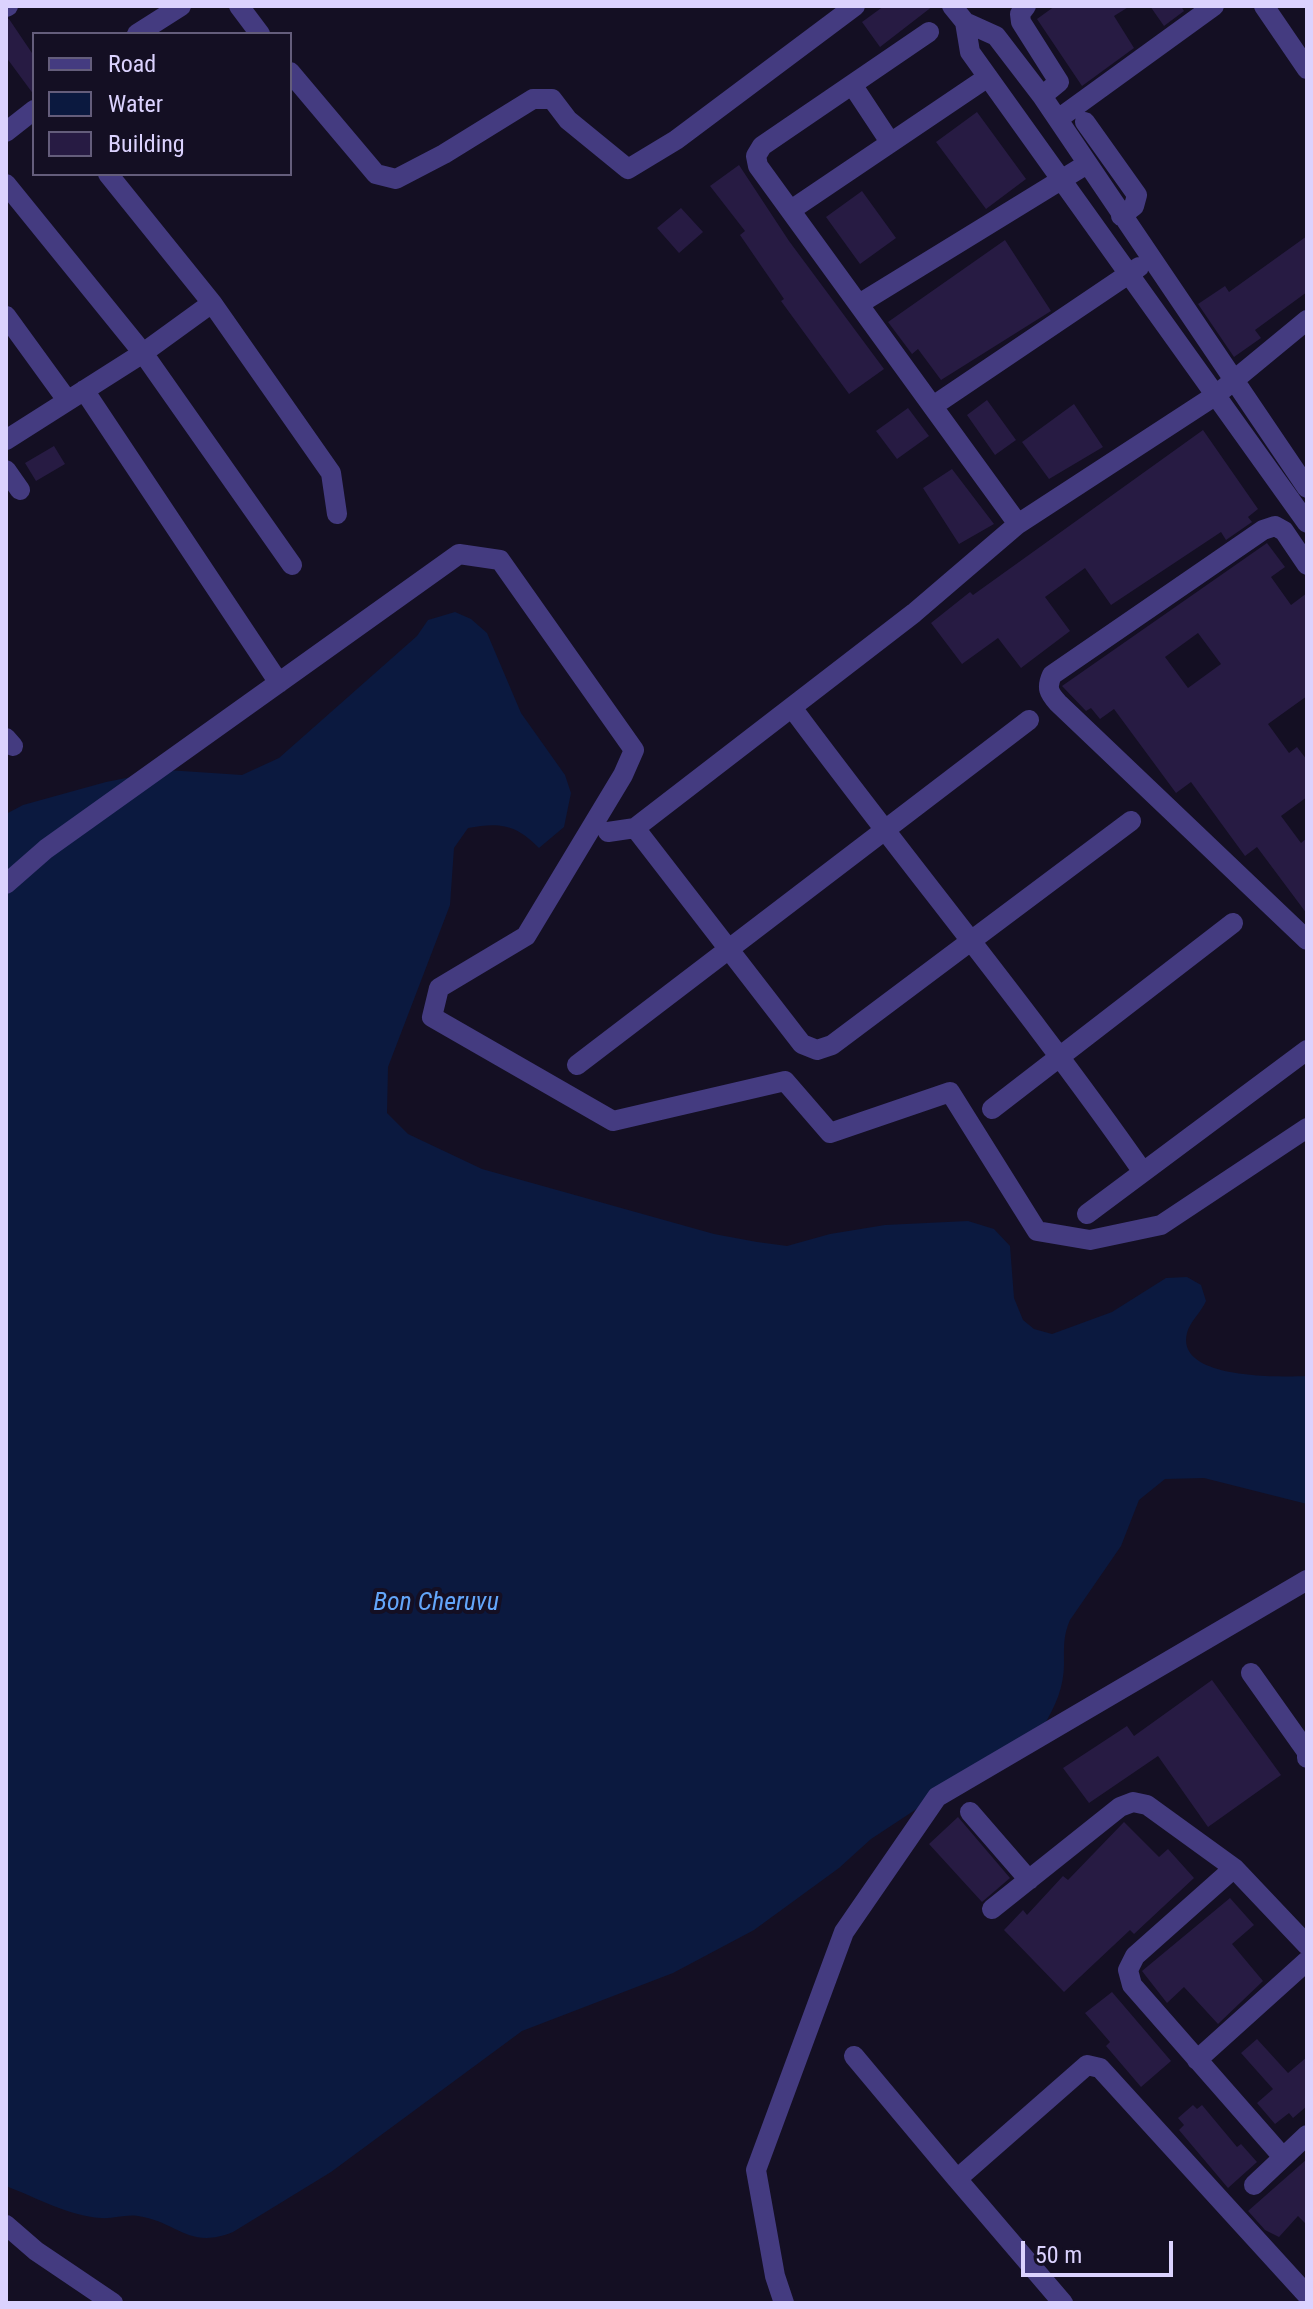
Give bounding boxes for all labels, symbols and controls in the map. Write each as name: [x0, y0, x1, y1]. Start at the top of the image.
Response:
legend: [32, 32, 292, 176]
text: Road: [108, 50, 156, 78]
text: Water: [108, 90, 163, 118]
text: Building: [108, 130, 185, 158]
water label: Bon Cheruvu: [373, 1587, 499, 1619]
scale bar: [1025, 2225, 1177, 2275]
text: 50 m: [1035, 2241, 1082, 2269]

